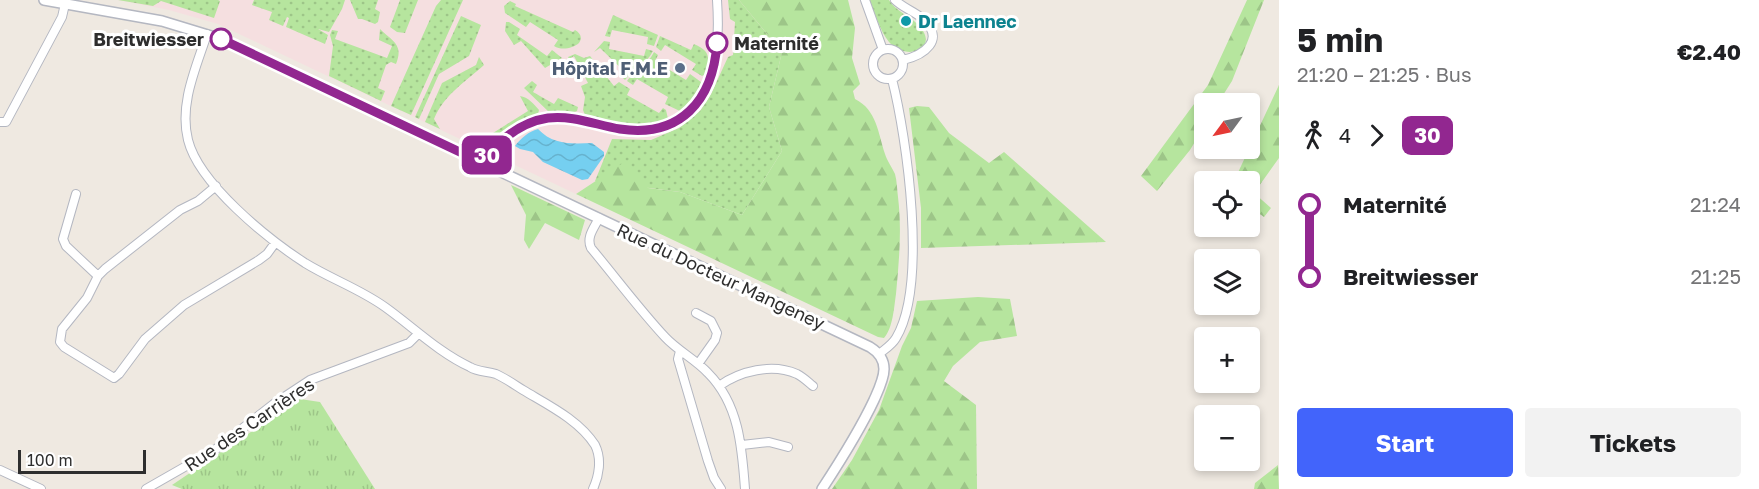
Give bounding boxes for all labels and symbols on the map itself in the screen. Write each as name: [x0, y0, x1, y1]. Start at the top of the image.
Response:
place label: Dr Laennec: [918, 10, 1017, 32]
marker: Dr Laennec: [899, 14, 913, 28]
place label: Breitwiesser: [93, 28, 204, 50]
marker: Breitwiesser: [210, 28, 232, 50]
marker: Maternité: [706, 32, 728, 54]
place label: Maternité: [734, 32, 819, 54]
place label: Hôpital F.M.E: [552, 57, 668, 79]
marker: Hôpital F.M.E: [673, 61, 687, 75]
north arrow: [1194, 93, 1260, 159]
line badge: 30: [460, 136, 514, 174]
street label: Rue du Docteur Mangeney: [614, 218, 828, 334]
street label: Rue des Carrières: [180, 372, 318, 476]
scale bar: [18, 447, 146, 474]

